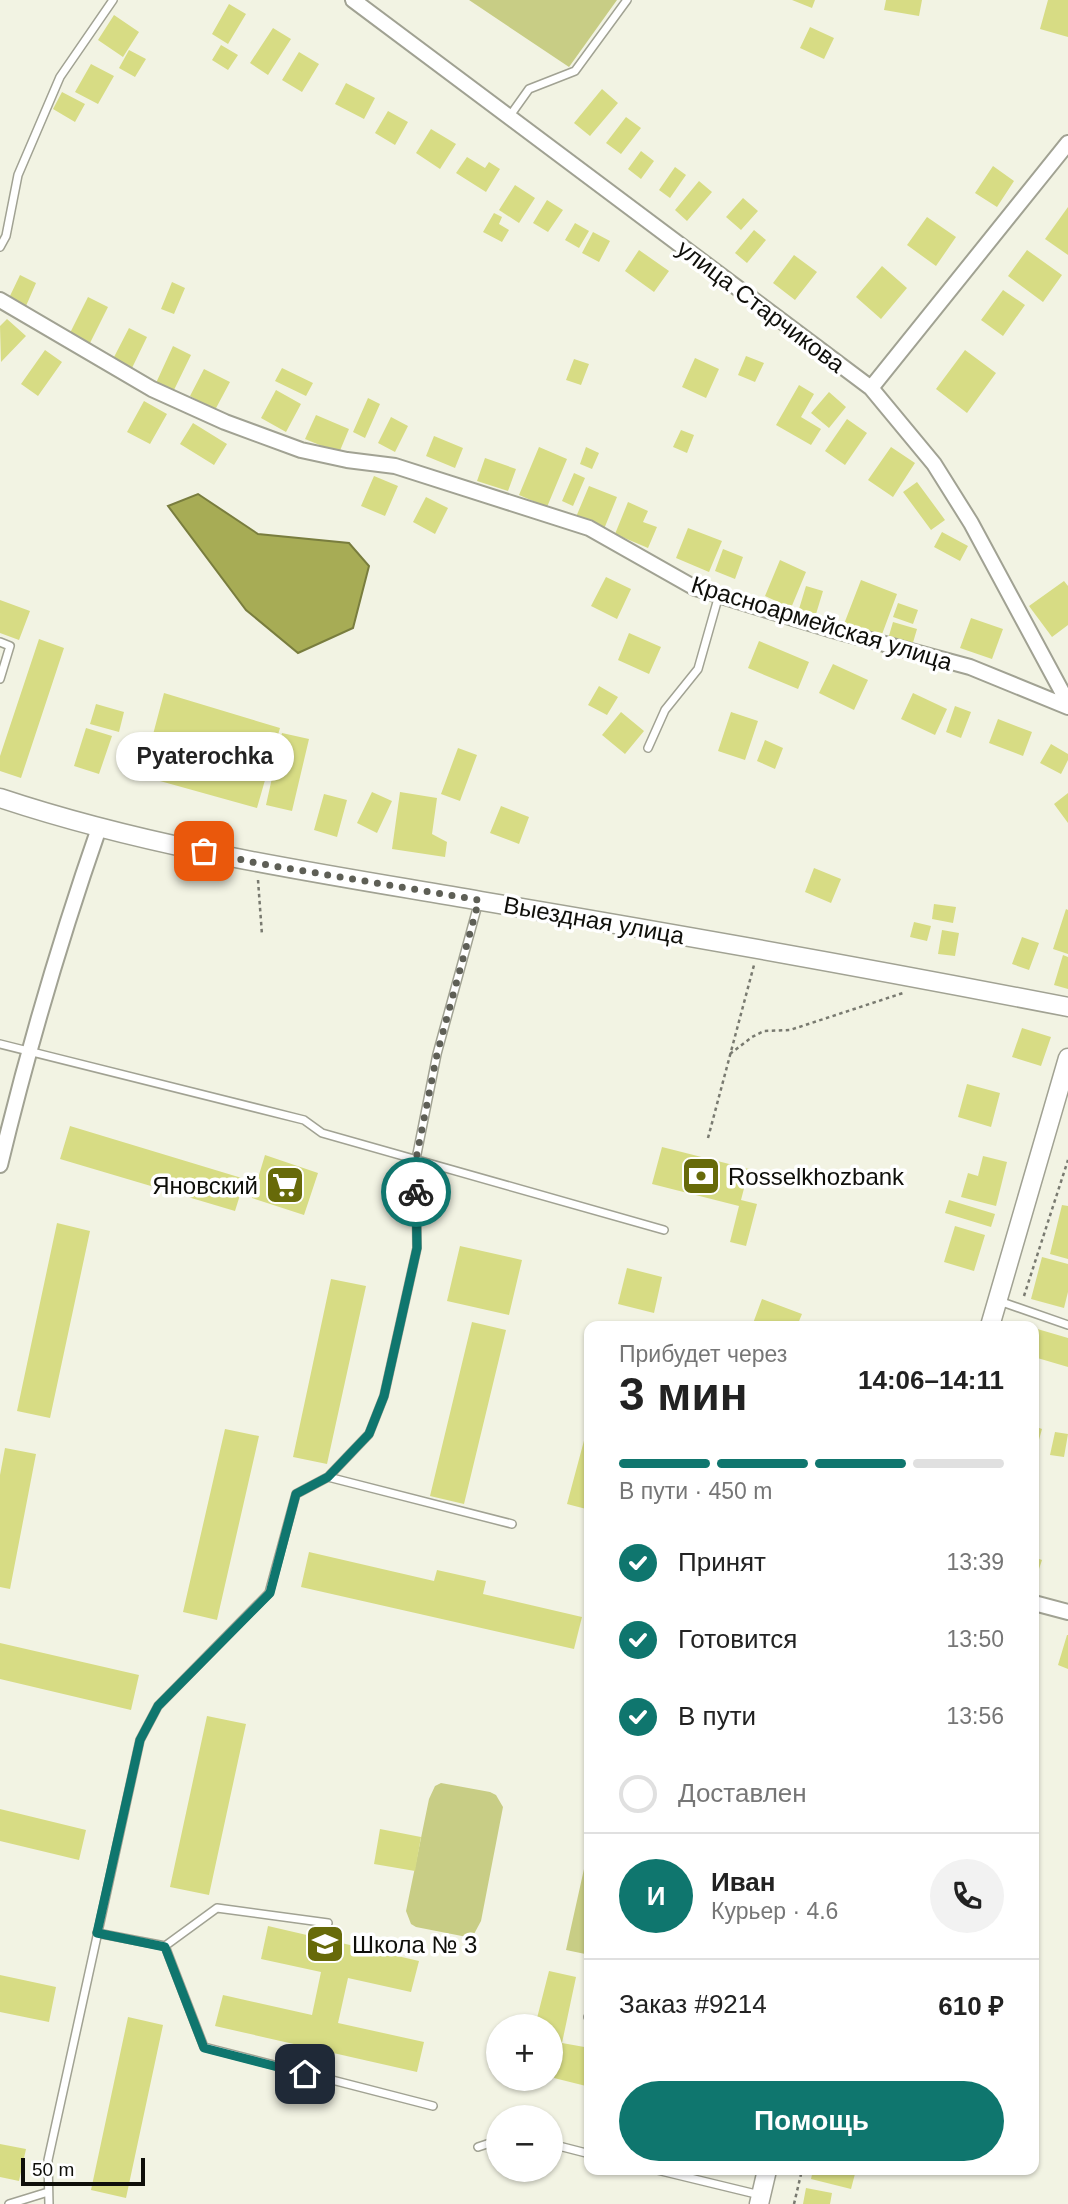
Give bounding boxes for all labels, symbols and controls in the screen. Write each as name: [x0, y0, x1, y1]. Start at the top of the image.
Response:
street label: улица Старчикова: [672, 234, 851, 378]
street label: Красноармейская улица: [688, 570, 956, 676]
callout: Pyaterochka: [115, 732, 293, 781]
text: Pyaterochka: [137, 743, 273, 769]
pin: [174, 821, 234, 881]
icon: bag: [185, 832, 223, 870]
street label: Выездная улица: [502, 891, 687, 949]
bank icon: Rosselkhozbank: [680, 1155, 722, 1197]
courier: [381, 1157, 451, 1227]
place label: Rosselkhozbank: [728, 1163, 905, 1190]
supermarket icon: Яновский: [264, 1164, 306, 1206]
place label: Яновский: [152, 1172, 258, 1199]
icon: bike: [397, 1173, 435, 1211]
text: Прибудет через: [619, 1341, 787, 1367]
text: 14:06–14:11: [858, 1365, 1004, 1395]
text: 3 мин: [619, 1368, 747, 1420]
text: В пути · 450 m: [619, 1478, 772, 1504]
icon: check: [619, 1544, 657, 1582]
text: Принят: [678, 1547, 766, 1577]
text: 13:39: [946, 1549, 1004, 1575]
icon: check: [619, 1621, 657, 1659]
text: Готовится: [678, 1624, 797, 1654]
text: 13:50: [946, 1626, 1004, 1652]
icon: check: [619, 1698, 657, 1736]
text: В пути: [678, 1701, 756, 1731]
text: 13:56: [946, 1703, 1004, 1729]
text: Доставлен: [678, 1778, 807, 1808]
button: phone: [930, 1859, 1004, 1933]
text: Иван: [711, 1867, 776, 1897]
text: И: [647, 1881, 665, 1911]
text: Курьер · 4.6: [711, 1898, 838, 1924]
school or university icon: Школа № 3: [304, 1923, 346, 1965]
place label: Школа № 3: [352, 1931, 477, 1958]
text: Заказ #9214: [619, 1989, 767, 2019]
text: 610 ₽: [938, 1991, 1004, 2021]
map controls: [486, 2014, 563, 2182]
button: +: [486, 2014, 563, 2091]
pin: [275, 2044, 335, 2104]
icon: home: [286, 2055, 324, 2093]
button: Помощь: [619, 2081, 1004, 2161]
button: −: [486, 2105, 563, 2182]
scale bar: [21, 2155, 145, 2187]
text: 50 m: [32, 2159, 74, 2180]

